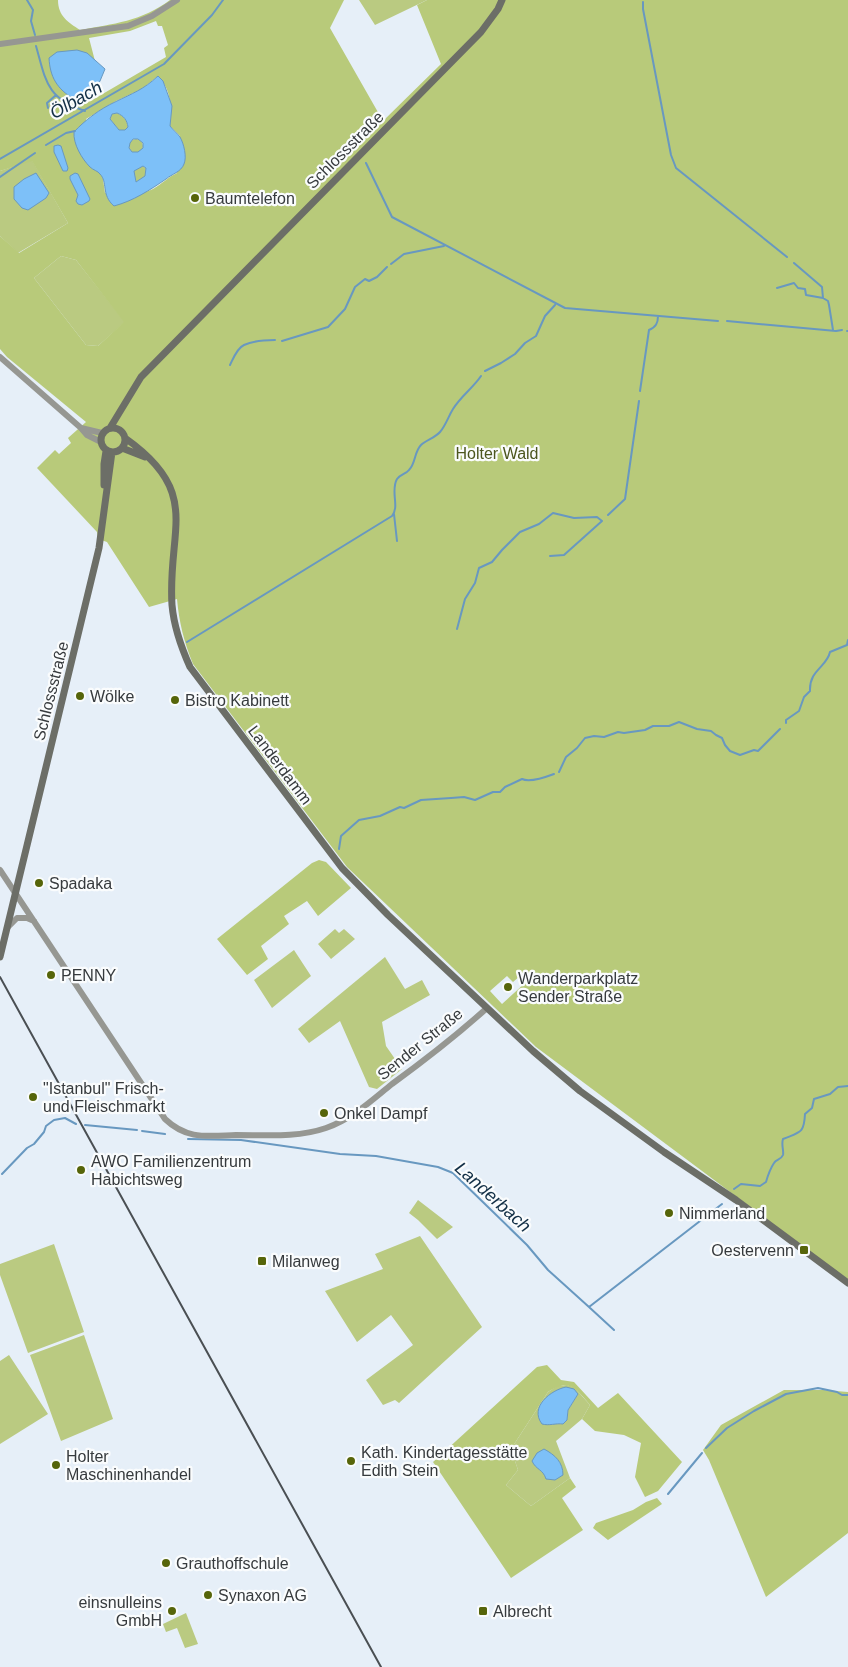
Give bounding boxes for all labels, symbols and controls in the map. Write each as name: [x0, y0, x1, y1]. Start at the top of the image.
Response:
water label: Ölbach: [46, 77, 106, 123]
street label: Schlossstraße: [303, 108, 387, 192]
place label: Baumtelefon: [205, 190, 295, 207]
marker: Baumtelefon: [189, 192, 201, 204]
park label: Holter Wald: [456, 445, 538, 462]
street label: Schlossstraße: [30, 640, 72, 742]
place label: Wölke: [90, 688, 135, 705]
marker: Wölke: [74, 690, 86, 702]
place label: Bistro Kabinett: [185, 692, 290, 709]
marker: Bistro Kabinett: [169, 694, 181, 706]
street label: Landerdamm: [245, 722, 315, 808]
place label: Spadaka: [49, 875, 112, 892]
marker: Spadaka: [33, 877, 45, 889]
place label: PENNY: [61, 967, 116, 984]
marker: PENNY: [45, 969, 57, 981]
place label: Wanderparkplatz Sender Straße: [518, 970, 638, 1005]
marker: Wanderparkplatz Sender Straße: [502, 981, 514, 993]
street label: Sender Straße: [374, 1005, 466, 1083]
place label: "Istanbul" Frisch- und Fleischmarkt: [43, 1080, 165, 1115]
marker: "Istanbul" Frisch- und Fleischmarkt: [27, 1091, 39, 1103]
place label: Onkel Dampf: [334, 1105, 428, 1122]
marker: Onkel Dampf: [318, 1107, 330, 1119]
place label: AWO Familienzentrum Habichtsweg: [91, 1153, 251, 1188]
water label: Landerbach: [451, 1158, 535, 1236]
marker: AWO Familienzentrum Habichtsweg: [75, 1164, 87, 1176]
place label: Nimmerland: [679, 1205, 765, 1222]
marker: Nimmerland: [663, 1207, 675, 1219]
place label: Oestervenn: [711, 1242, 794, 1259]
marker: Oestervenn: [798, 1244, 810, 1256]
place label: Milanweg: [272, 1253, 340, 1270]
marker: Milanweg: [256, 1255, 268, 1267]
place label: Kath. Kindertagesstätte Edith Stein: [361, 1444, 527, 1479]
place label: Holter Maschinenhandel: [66, 1448, 191, 1483]
marker: Kath. Kindertagesstätte Edith Stein: [345, 1455, 357, 1467]
marker: Holter Maschinenhandel: [50, 1459, 62, 1471]
place label: Grauthoffschule: [176, 1555, 289, 1572]
marker: Grauthoffschule: [160, 1557, 172, 1569]
place label: Synaxon AG: [218, 1587, 307, 1604]
marker: Synaxon AG: [202, 1589, 214, 1601]
place label: einsnulleins GmbH: [78, 1594, 162, 1629]
place label: Albrecht: [493, 1603, 552, 1620]
marker: einsnulleins GmbH: [166, 1605, 178, 1617]
marker: Albrecht: [477, 1605, 489, 1617]

